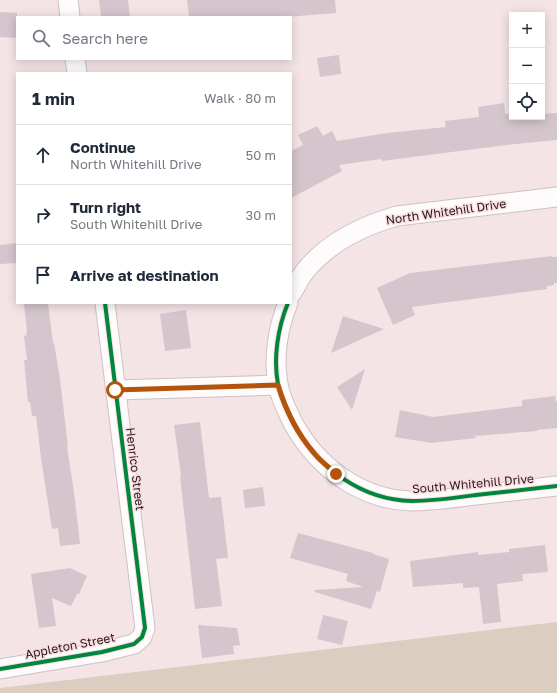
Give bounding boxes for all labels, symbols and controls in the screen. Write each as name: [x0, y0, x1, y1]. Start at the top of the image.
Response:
map controls: [509, 12, 545, 120]
button: +: [509, 12, 545, 48]
search box: [16, 16, 292, 60]
icon: search: [30, 27, 52, 49]
text: Search here: [62, 29, 148, 47]
button: −: [509, 48, 545, 84]
button: locate: [509, 84, 545, 120]
text: 1 min: [32, 88, 75, 109]
text: Walk · 80 m: [204, 90, 276, 106]
text: Continue: [70, 138, 136, 156]
icon: ahead: [32, 144, 54, 166]
text: 50 m: [246, 147, 276, 163]
text: North Whitehill Drive: [70, 156, 201, 172]
street label: North Whitehill Drive: [385, 196, 507, 227]
text: Turn right: [70, 198, 141, 216]
icon: right: [32, 204, 54, 226]
text: 30 m: [246, 207, 276, 223]
text: South Whitehill Drive: [70, 216, 202, 232]
icon: arrive: [32, 264, 54, 286]
text: Arrive at destination: [70, 266, 219, 284]
route start: [106, 381, 124, 399]
street label: Henrico Street: [123, 427, 148, 512]
route end: [327, 465, 345, 483]
street label: South Whitehill Drive: [411, 471, 535, 496]
street label: Appleton Street: [24, 629, 116, 662]

